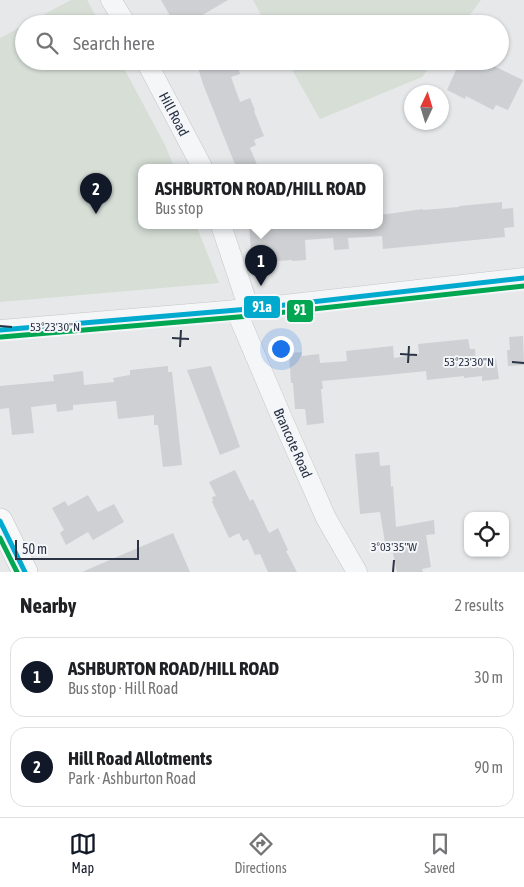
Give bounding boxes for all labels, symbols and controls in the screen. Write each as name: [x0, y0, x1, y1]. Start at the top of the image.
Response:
search box: [15, 15, 509, 70]
icon: search: [33, 29, 61, 57]
text: Search here: [73, 32, 155, 54]
north arrow: [404, 85, 449, 130]
street label: Hill Road: [156, 89, 192, 139]
popup: [138, 164, 383, 229]
pin: 2: [80, 173, 112, 214]
text: ASHBURTON ROAD/HILL ROAD: [155, 177, 366, 199]
text: Bus stop: [155, 199, 203, 217]
pin: 1: [245, 245, 277, 286]
line badge: 91a: [243, 295, 281, 319]
text: 91a: [252, 299, 272, 315]
line badge: 91: [286, 299, 314, 323]
text: 91: [293, 302, 307, 318]
text: 53°23'30"N: [30, 320, 80, 334]
your location: [268, 336, 294, 362]
text: 53°23'30"N: [444, 355, 494, 369]
street label: Brancote Road: [271, 406, 315, 480]
map controls: [464, 512, 509, 557]
button: locate: [464, 512, 509, 557]
scale bar: [15, 537, 139, 560]
text: 3°03'35"W: [371, 540, 417, 554]
text: 50 m: [22, 541, 47, 557]
text: Nearby: [20, 593, 76, 617]
text: 2 results: [454, 596, 504, 614]
text: ASHBURTON ROAD/HILL ROAD: [68, 657, 279, 679]
text: 1: [33, 668, 41, 686]
text: 30 m: [474, 668, 503, 686]
text: Bus stop · Hill Road: [68, 679, 178, 697]
text: Hill Road Allotments: [68, 747, 212, 769]
text: 2: [33, 758, 41, 776]
text: 90 m: [474, 758, 503, 776]
text: Park · Ashburton Road: [68, 769, 196, 787]
tab: Map: [69, 830, 97, 876]
tab: Directions: [234, 830, 287, 876]
tab: Saved: [424, 830, 455, 876]

